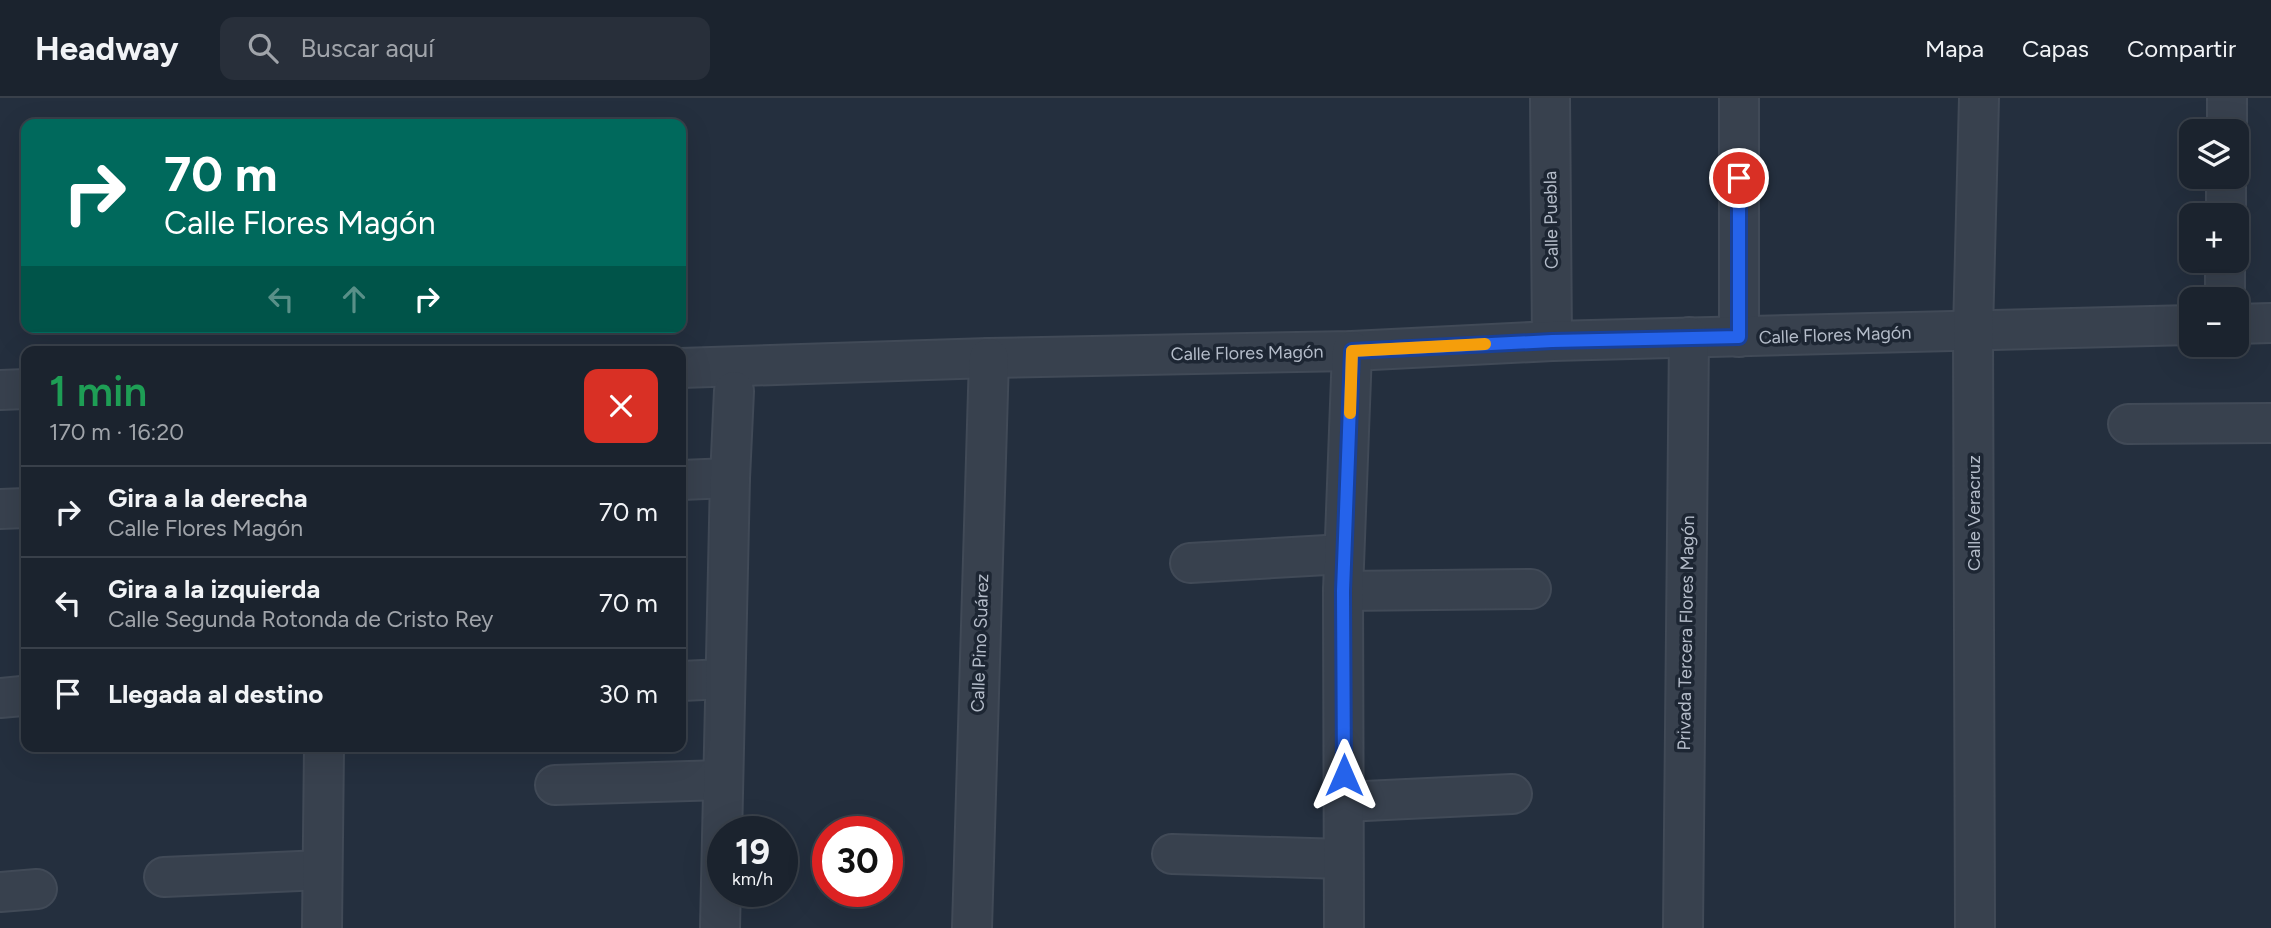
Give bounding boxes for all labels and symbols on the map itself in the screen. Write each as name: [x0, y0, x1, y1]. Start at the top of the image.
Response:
pin: [1709, 148, 1769, 208]
street label: Calle Puebla: [1539, 171, 1563, 269]
street label: Calle Flores Magón: [1758, 321, 1912, 349]
street label: Calle Flores Magón: [1170, 341, 1324, 365]
street label: Calle Veracruz: [1963, 455, 1985, 571]
street label: Privada Tercera Flores Magón: [1673, 515, 1699, 751]
street label: Calle Pino Suárez: [967, 573, 993, 713]
position arrow: [1307, 738, 1381, 812]
speed limit sign: 30: [812, 816, 903, 907]

